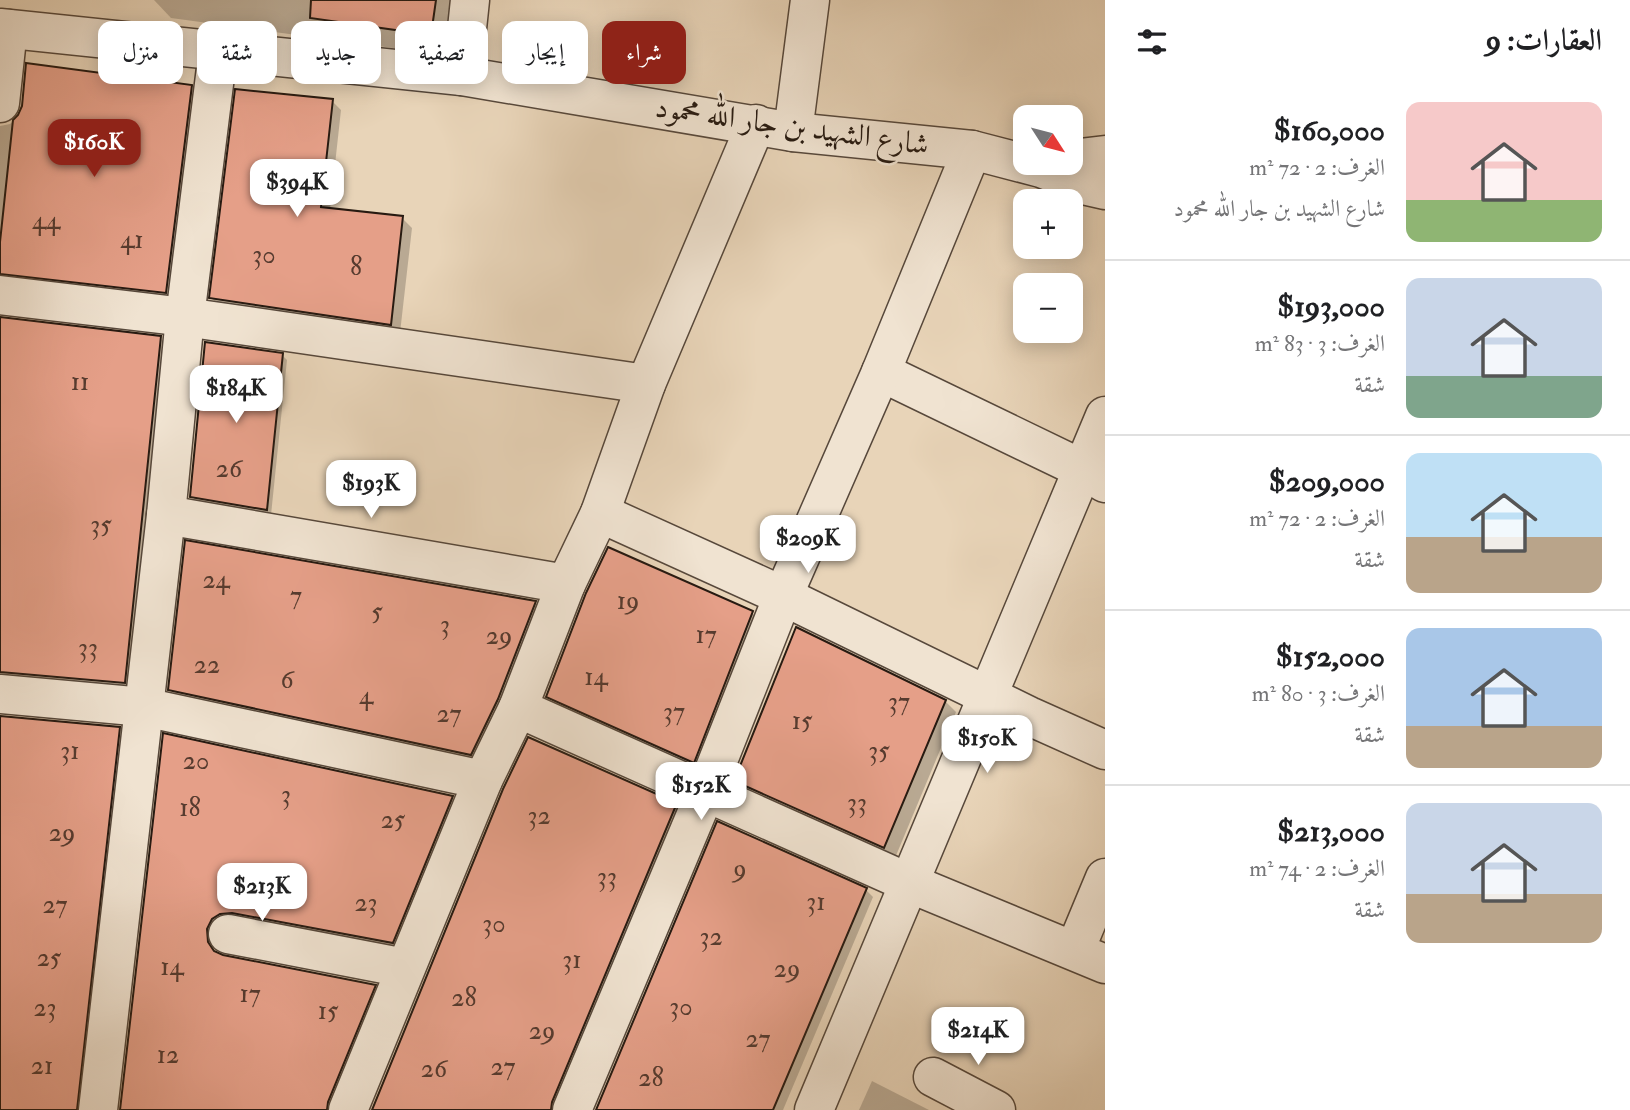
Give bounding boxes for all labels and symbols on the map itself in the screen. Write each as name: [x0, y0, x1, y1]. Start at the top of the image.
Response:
street label: شارع الشهيد بن جار الله محمود: [652, 84, 932, 169]
north arrow: [1013, 105, 1083, 175]
pin: $160K: [45, 120, 143, 179]
pin: $394K: [248, 160, 346, 219]
house number: 44: [32, 205, 61, 237]
house number: 41: [120, 224, 144, 256]
house number: 30: [252, 239, 276, 271]
house number: 8: [350, 251, 362, 283]
house number: 11: [71, 366, 89, 398]
pin: $184K: [187, 366, 285, 425]
house number: 26: [216, 453, 244, 485]
pin: $193K: [322, 461, 420, 520]
house number: 35: [90, 509, 112, 541]
pin: $209K: [759, 516, 857, 575]
house number: 24: [202, 564, 231, 596]
house number: 7: [290, 580, 302, 612]
house number: 19: [617, 585, 639, 617]
house number: 5: [371, 596, 383, 628]
house number: 3: [440, 609, 450, 641]
house number: 17: [695, 619, 717, 651]
house number: 29: [486, 620, 512, 652]
house number: 33: [78, 632, 98, 664]
house number: 22: [194, 649, 220, 681]
house number: 14: [584, 661, 609, 693]
house number: 6: [280, 664, 295, 696]
house number: 4: [359, 680, 374, 712]
house number: 37: [888, 686, 910, 718]
house number: 37: [663, 696, 685, 728]
house number: 27: [436, 698, 462, 730]
house number: 15: [792, 705, 813, 737]
pin: $150K: [938, 716, 1036, 775]
house number: 31: [60, 735, 80, 767]
house number: 35: [868, 735, 890, 767]
house number: 20: [183, 745, 209, 777]
pin: $152K: [652, 762, 750, 822]
house number: 3: [281, 779, 291, 811]
house number: 33: [847, 787, 867, 819]
house number: 18: [179, 792, 201, 824]
house number: 32: [527, 800, 551, 832]
house number: 25: [381, 804, 406, 836]
house number: 29: [49, 817, 75, 849]
house number: 9: [731, 853, 747, 885]
house number: 33: [597, 861, 617, 893]
pin: $213K: [213, 864, 311, 923]
house number: 31: [806, 886, 826, 918]
house number: 23: [354, 887, 378, 919]
house number: 27: [42, 889, 68, 921]
house number: 30: [482, 908, 506, 940]
house number: 32: [699, 921, 723, 953]
house number: 25: [37, 942, 62, 974]
house number: 31: [562, 944, 582, 976]
house number: 14: [160, 951, 185, 983]
house number: 29: [774, 953, 800, 985]
house number: 17: [239, 978, 261, 1010]
house number: 28: [451, 982, 477, 1014]
house number: 30: [669, 991, 693, 1023]
house number: 23: [33, 992, 57, 1024]
house number: 15: [318, 995, 339, 1027]
pin: $214K: [929, 1007, 1027, 1067]
house number: 29: [529, 1015, 555, 1047]
house number: 27: [745, 1023, 771, 1055]
house number: 12: [157, 1039, 179, 1071]
house number: 21: [31, 1050, 53, 1082]
house number: 27: [490, 1051, 516, 1083]
house number: 26: [421, 1053, 449, 1085]
house number: 28: [638, 1062, 664, 1094]

